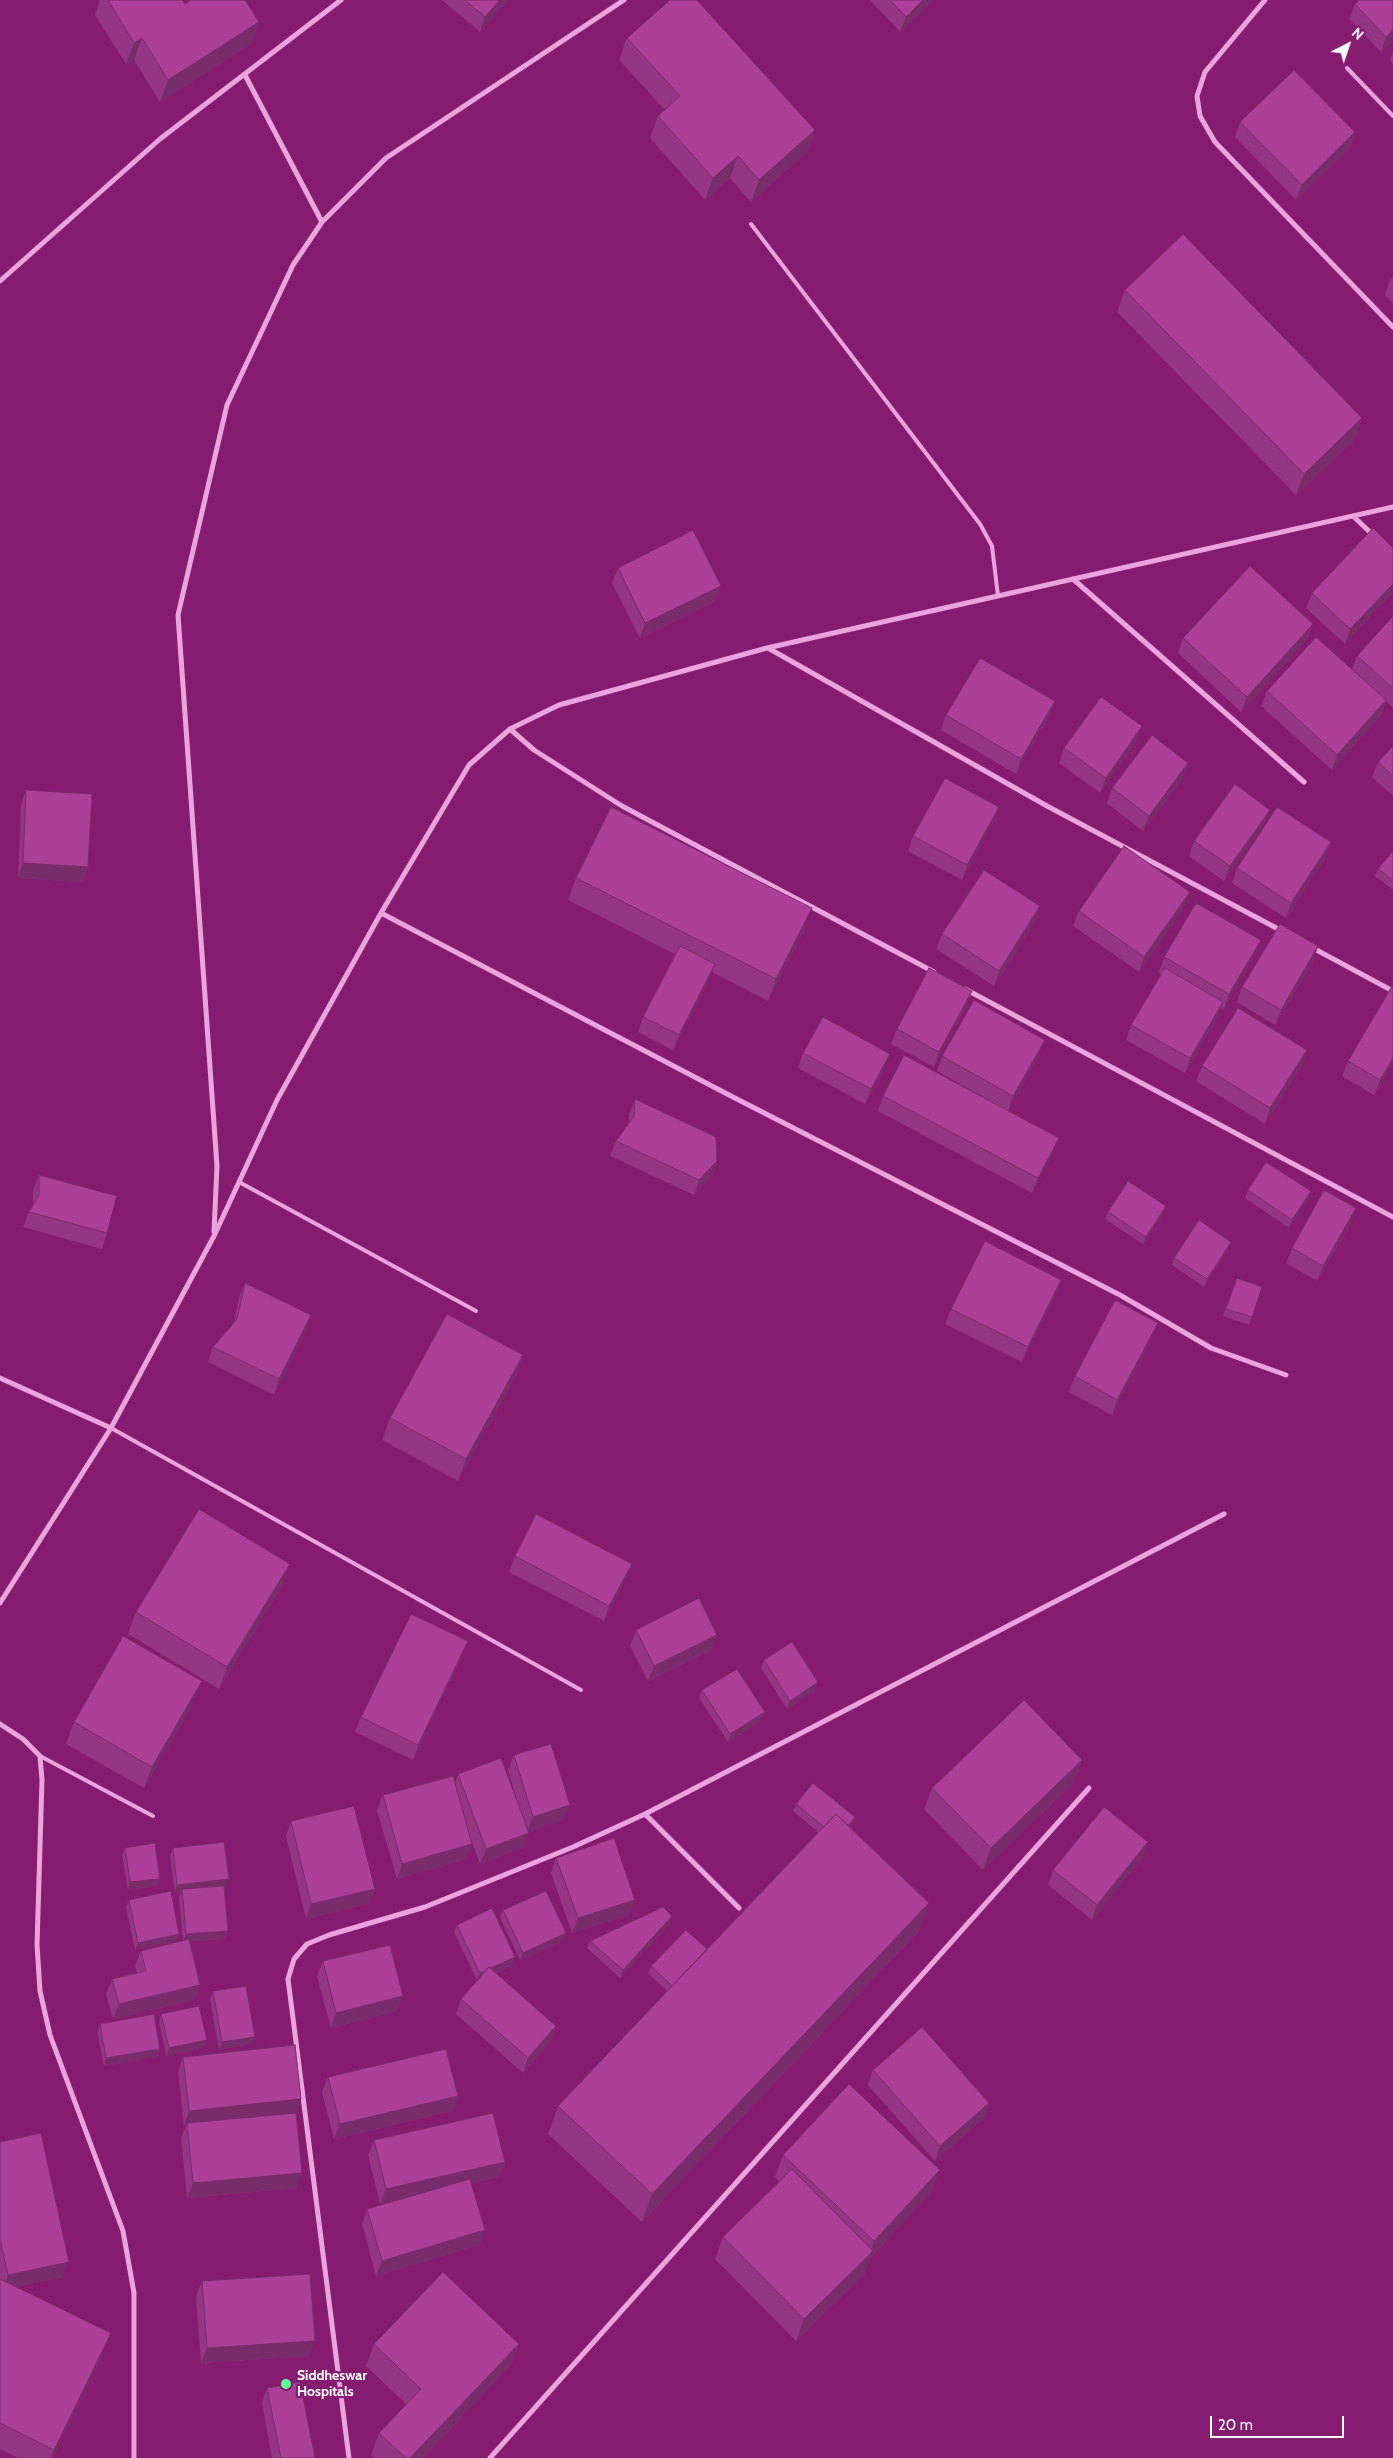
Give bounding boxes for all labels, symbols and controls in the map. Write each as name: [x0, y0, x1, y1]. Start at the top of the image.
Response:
north arrow: [1323, 20, 1373, 70]
text: N: [1348, 24, 1367, 44]
place label: Siddheswar Hospitals: [297, 2368, 367, 2400]
marker: Siddheswar Hospitals: [279, 2377, 293, 2391]
scale bar: [1213, 2406, 1347, 2438]
text: 20 m: [1218, 2416, 1253, 2434]

